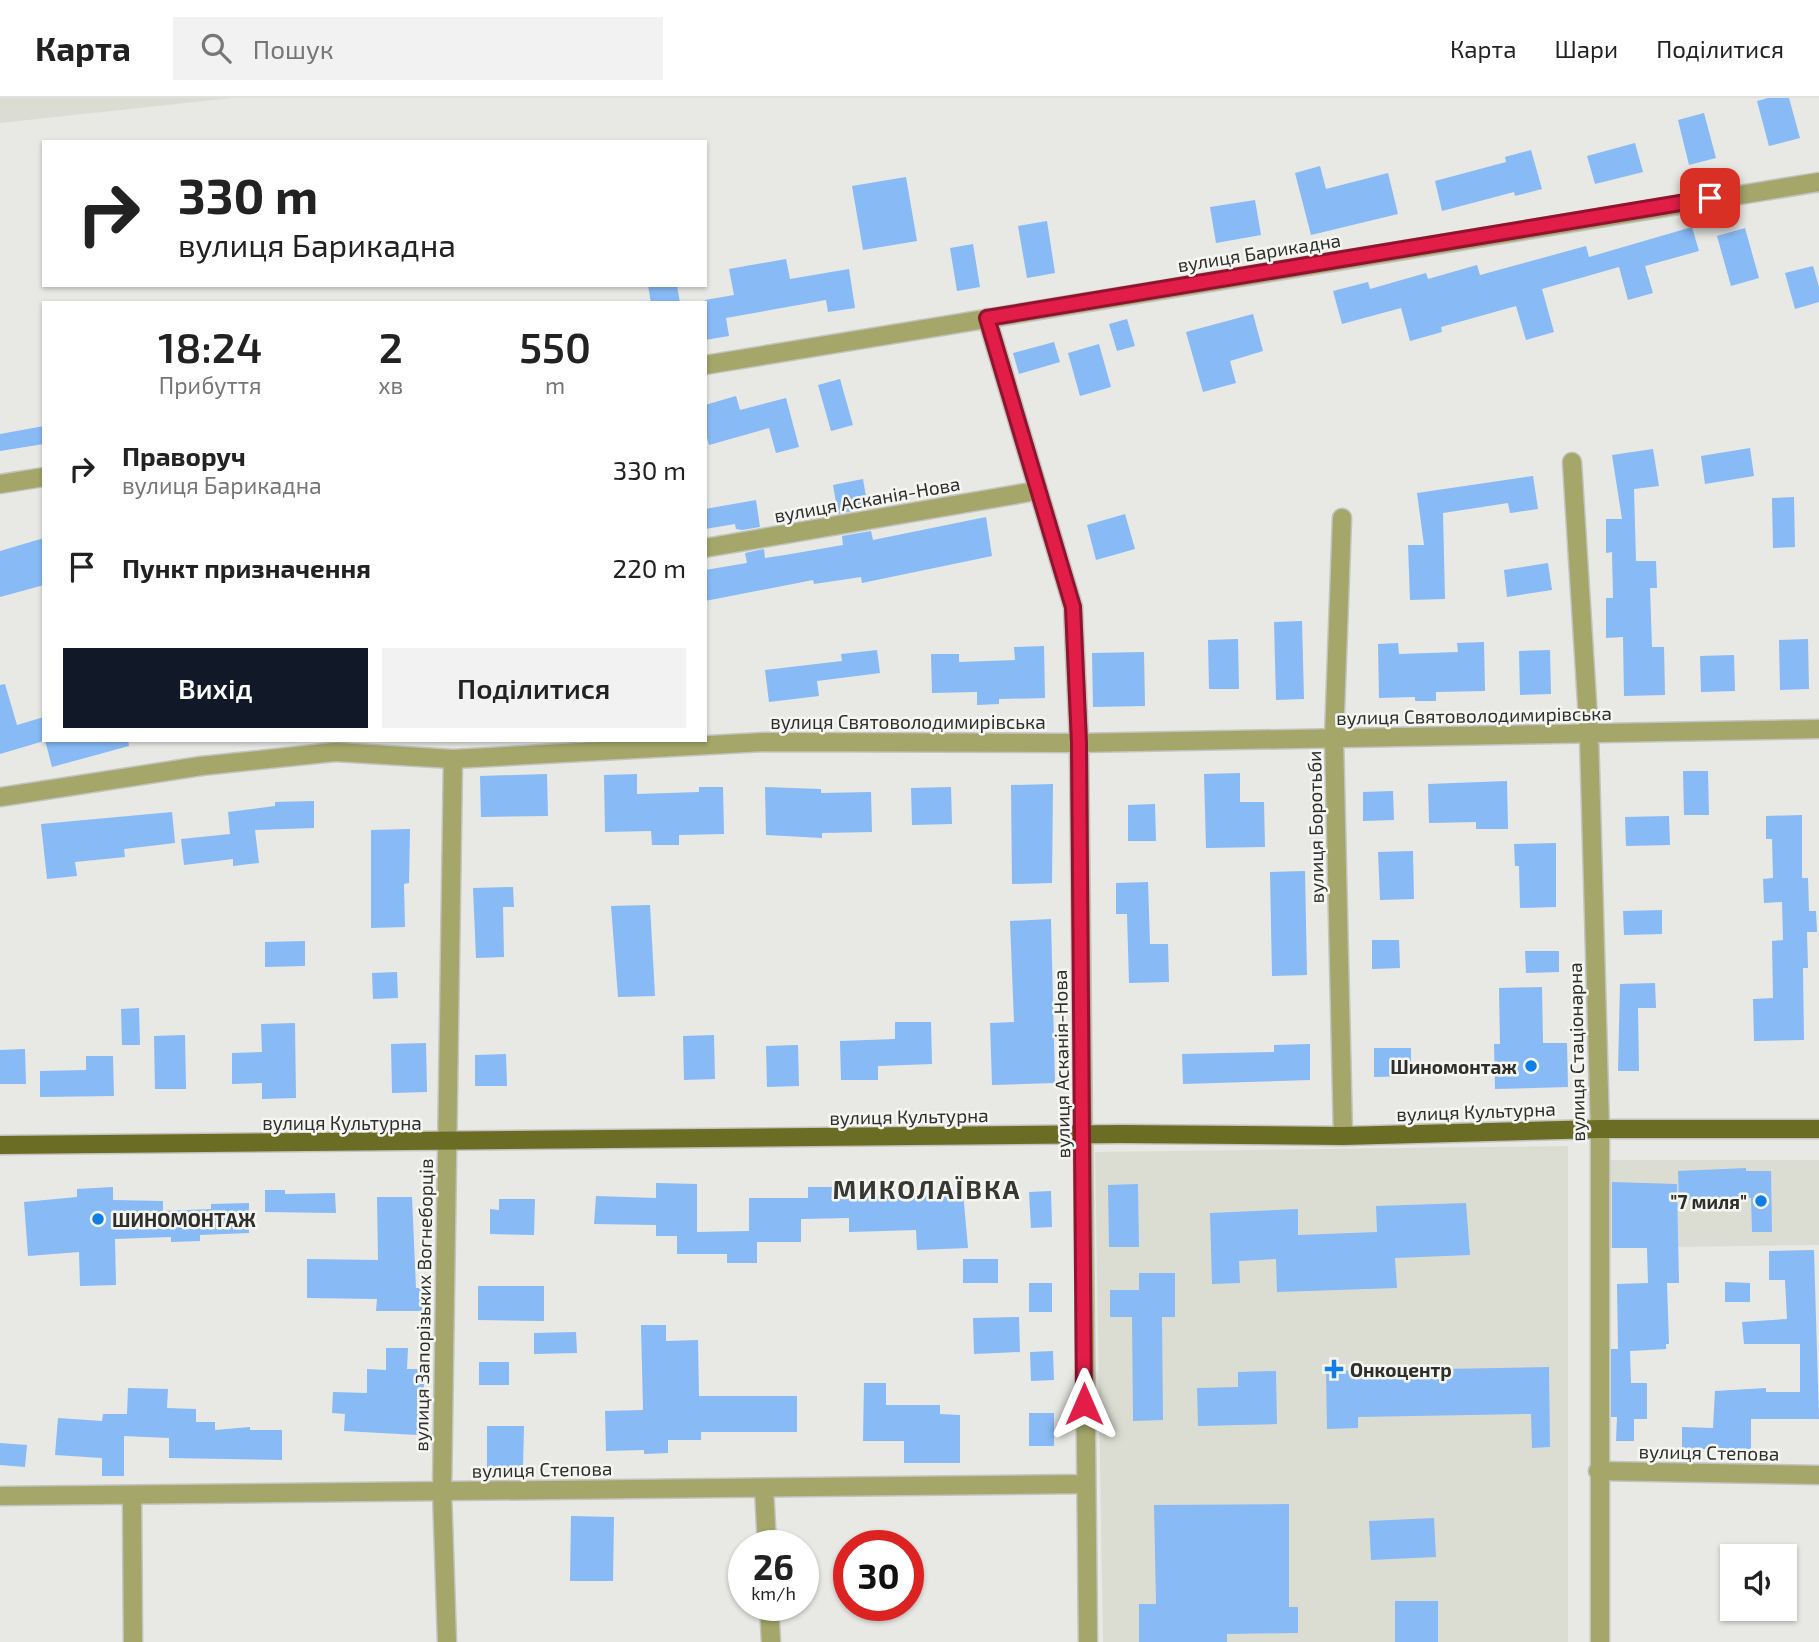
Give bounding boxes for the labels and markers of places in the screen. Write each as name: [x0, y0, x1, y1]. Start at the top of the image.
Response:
pin: [1680, 168, 1740, 228]
place label: Шиномонтаж: [1390, 1055, 1517, 1078]
marker: Шиномонтаж: [1523, 1058, 1539, 1074]
place label: "7 миля": [1670, 1190, 1747, 1213]
marker: "7 миля": [1753, 1193, 1769, 1209]
place label: ШИНОМОНТАЖ: [112, 1208, 256, 1231]
marker: ШИНОМОНТАЖ: [90, 1211, 106, 1227]
place label: Онкоцентр: [1350, 1358, 1452, 1381]
marker: Онкоцентр: [1324, 1359, 1344, 1379]

